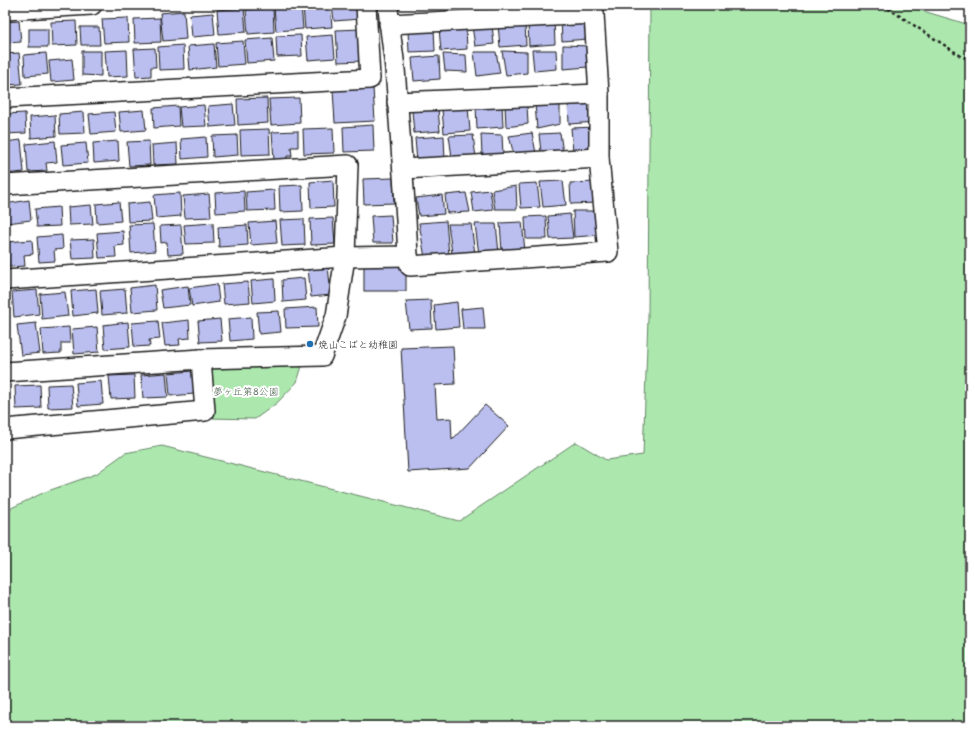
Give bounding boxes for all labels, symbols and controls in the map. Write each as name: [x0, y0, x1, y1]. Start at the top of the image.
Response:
place label: 焼山こばと幼稚園: [318, 338, 398, 351]
marker: 焼山こばと幼稚園: [305, 339, 315, 349]
park label: 夢ヶ丘第8公園: [213, 385, 279, 398]

